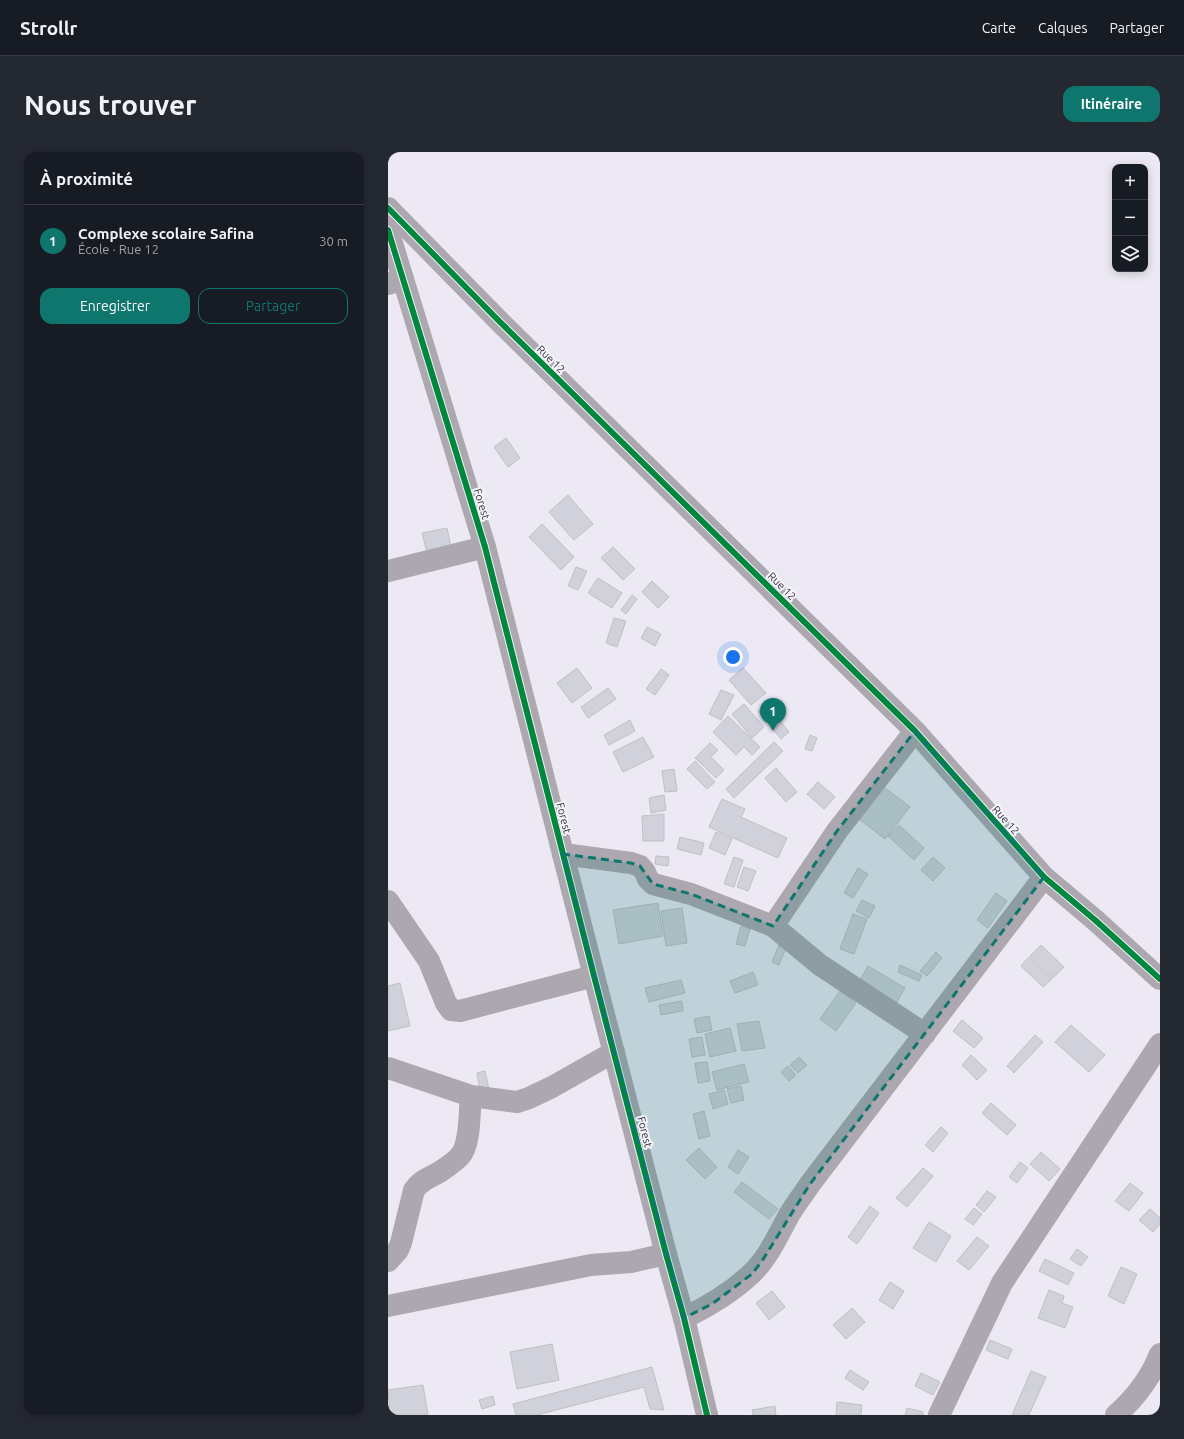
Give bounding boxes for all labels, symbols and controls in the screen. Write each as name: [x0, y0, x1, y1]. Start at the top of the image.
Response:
text: Strollr: [20, 17, 77, 39]
text: Carte: [982, 20, 1016, 36]
text: Calques: [1038, 20, 1087, 36]
text: Partager: [1109, 20, 1164, 36]
button: Itinéraire: [1063, 86, 1160, 122]
text: Nous trouver: [24, 89, 197, 120]
map controls: [1112, 164, 1148, 272]
button: +: [1112, 164, 1148, 200]
text: À proximité: [40, 169, 133, 188]
button: −: [1112, 200, 1148, 236]
text: Complexe scolaire Safina: [78, 225, 254, 242]
text: 1: [49, 234, 57, 248]
text: 30 m: [319, 234, 348, 248]
button: layers: [1112, 236, 1148, 272]
text: École · Rue 12: [78, 242, 159, 256]
button: Enregistrer: [40, 288, 190, 324]
button: Partager: [198, 288, 348, 324]
street label: Rue 12: [535, 343, 567, 375]
street label: Forest: [472, 487, 493, 521]
street label: Rue 12: [766, 570, 798, 602]
your location: [723, 647, 743, 667]
pin: 1: [760, 698, 786, 731]
street label: Forest: [554, 801, 574, 835]
street label: Rue 12: [990, 803, 1022, 837]
street label: Forest: [635, 1115, 655, 1149]

